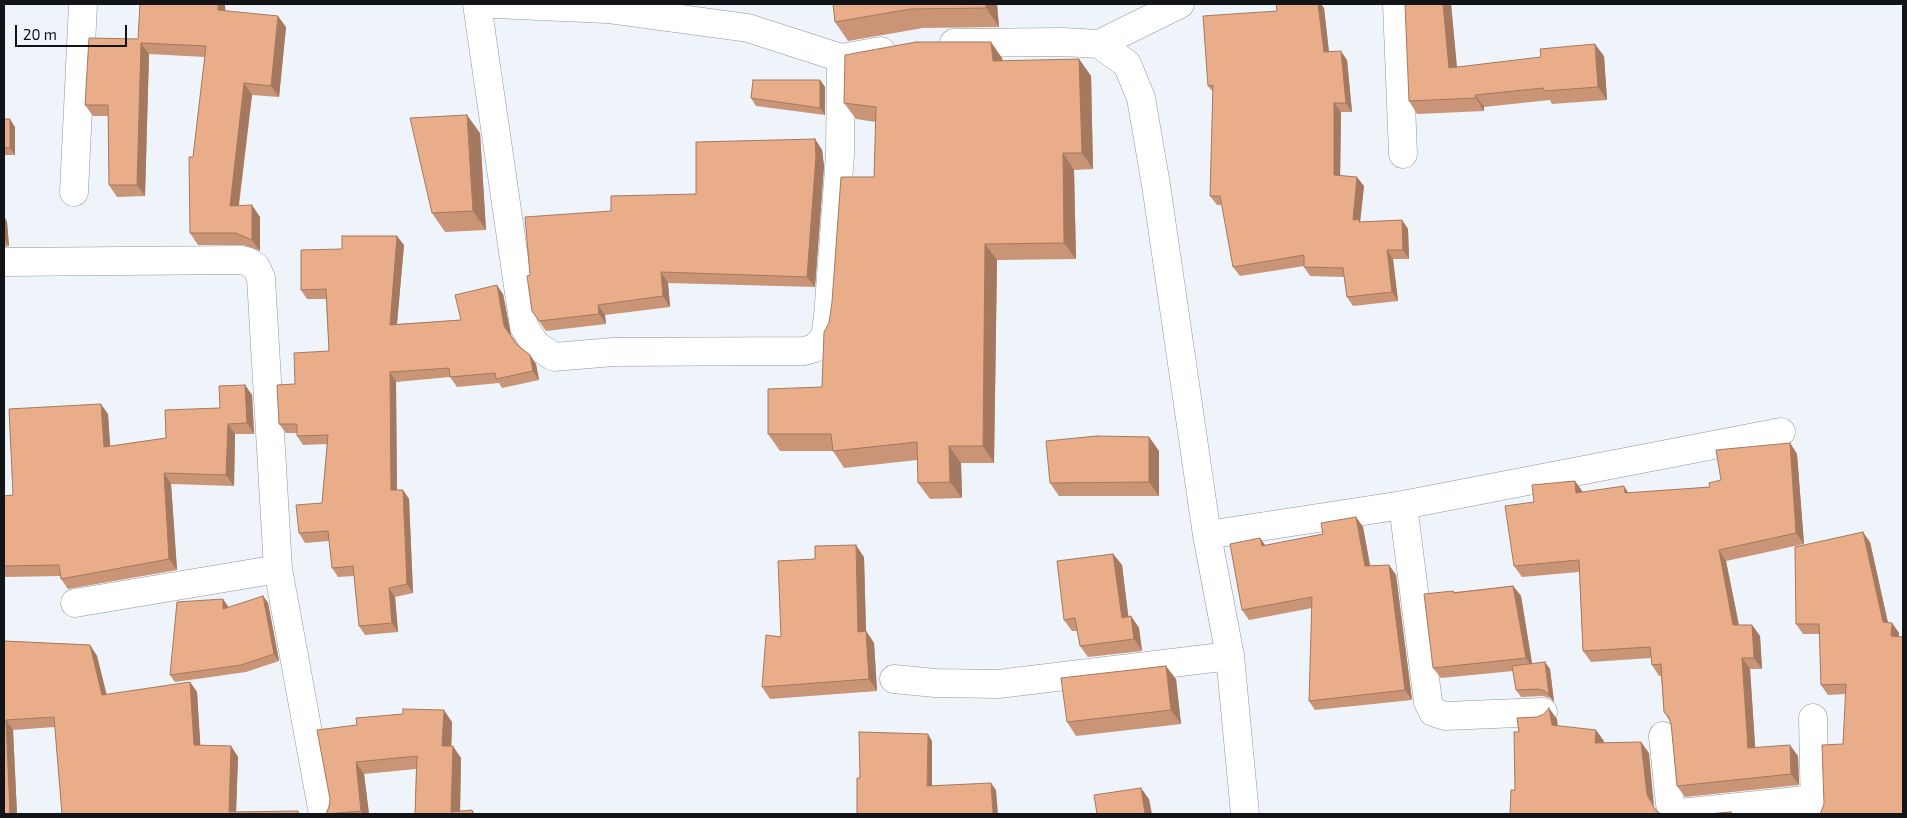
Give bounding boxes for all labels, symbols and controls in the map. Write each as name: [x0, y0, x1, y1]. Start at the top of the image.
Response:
scale bar: [18, 15, 130, 47]
text: 20 m: [23, 25, 57, 43]

